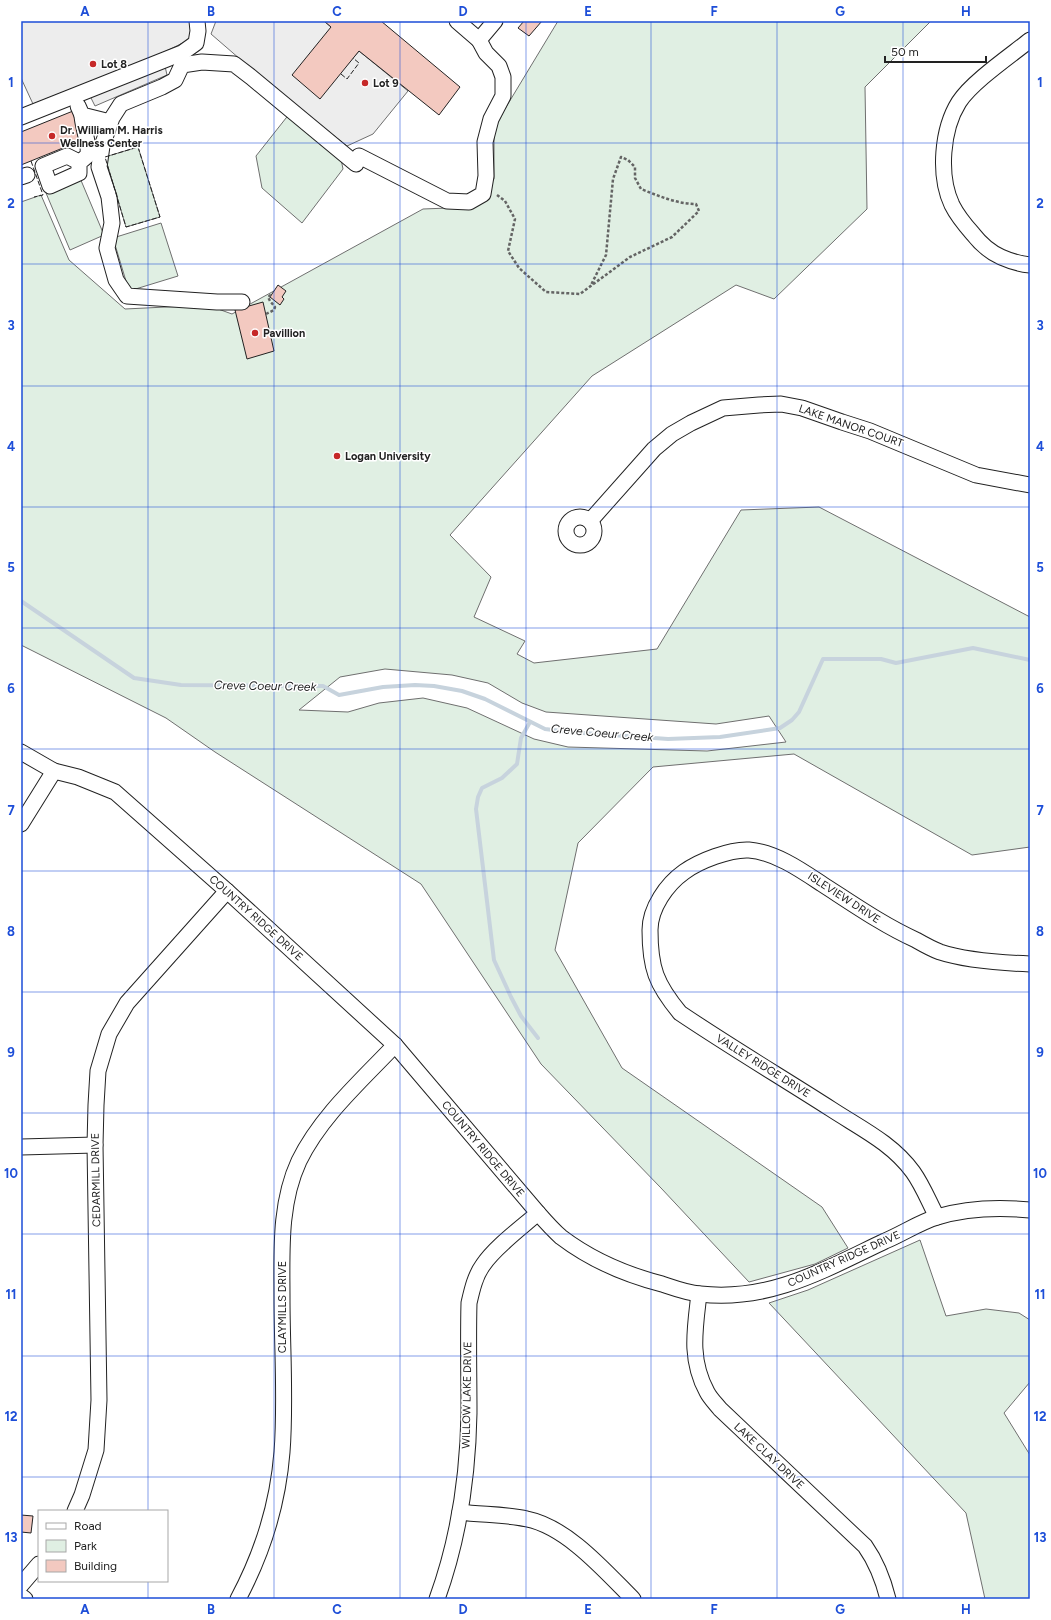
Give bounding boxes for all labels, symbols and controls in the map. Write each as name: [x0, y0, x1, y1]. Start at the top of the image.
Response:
text: A: [80, 4, 90, 19]
text: B: [207, 4, 215, 19]
text: C: [332, 4, 342, 19]
text: D: [458, 4, 468, 19]
text: E: [584, 4, 592, 19]
text: F: [710, 4, 718, 19]
text: G: [835, 4, 845, 19]
text: H: [961, 4, 971, 19]
scale bar: [885, 38, 986, 64]
text: 50 m: [891, 45, 919, 59]
place label: Lot 8: [101, 58, 127, 71]
marker: Lot 8: [88, 59, 98, 69]
text: 1: [8, 75, 14, 90]
text: 1: [1037, 75, 1043, 90]
place label: Lot 9: [373, 77, 399, 90]
marker: Lot 9: [360, 78, 370, 88]
place label: Dr. William M. Harris Wellness Center: [60, 124, 163, 150]
marker: Dr. William M. Harris Wellness Center: [47, 131, 57, 141]
text: 2: [7, 196, 15, 211]
text: 2: [1036, 196, 1044, 211]
text: 3: [7, 318, 15, 333]
text: 3: [1036, 318, 1044, 333]
place label: Pavillion: [263, 327, 305, 340]
marker: Pavillion: [250, 328, 260, 338]
street label: LAKE MANOR COURT: [797, 402, 905, 450]
text: 4: [7, 439, 15, 454]
text: 4: [1036, 439, 1044, 454]
place label: Logan University: [345, 450, 431, 463]
marker: Logan University: [332, 451, 342, 461]
text: 5: [7, 560, 15, 575]
text: 5: [1036, 560, 1044, 575]
water label: Creve Coeur Creek: [214, 678, 318, 694]
text: 6: [7, 681, 15, 696]
text: 6: [1036, 681, 1044, 696]
water label: Creve Coeur Creek: [550, 722, 655, 745]
text: 7: [7, 803, 15, 818]
text: 7: [1036, 803, 1044, 818]
street label: ISLEVIEW DRIVE: [805, 870, 883, 926]
street label: COUNTRY RIDGE DRIVE: [206, 872, 306, 964]
text: 8: [7, 924, 15, 939]
text: 8: [1036, 924, 1044, 939]
street label: VALLEY RIDGE DRIVE: [714, 1032, 812, 1100]
text: 9: [7, 1045, 15, 1060]
text: 9: [1036, 1045, 1044, 1060]
street label: COUNTRY RIDGE DRIVE: [439, 1098, 527, 1200]
street label: CEDARMILL DRIVE: [89, 1133, 103, 1227]
text: 10: [4, 1166, 18, 1181]
text: 10: [1033, 1166, 1047, 1181]
street label: COUNTRY RIDGE DRIVE: [786, 1228, 902, 1290]
street label: CLAYMILLS DRIVE: [276, 1261, 289, 1353]
text: 11: [6, 1287, 16, 1302]
text: 11: [1035, 1287, 1045, 1302]
street label: WILLOW LAKE DRIVE: [460, 1341, 474, 1449]
text: 12: [4, 1409, 18, 1424]
text: 12: [1033, 1409, 1047, 1424]
street label: LAKE CLAY DRIVE: [731, 1420, 807, 1492]
legend: [38, 1510, 168, 1582]
text: Road: [74, 1519, 102, 1533]
text: 13: [5, 1530, 17, 1545]
text: 13: [1034, 1530, 1046, 1545]
text: Park: [74, 1539, 97, 1553]
text: Building: [74, 1559, 117, 1573]
text: A: [80, 1602, 90, 1617]
text: B: [207, 1602, 215, 1617]
text: C: [332, 1602, 342, 1617]
text: D: [458, 1602, 468, 1617]
text: E: [584, 1602, 592, 1617]
text: F: [710, 1602, 718, 1617]
text: G: [835, 1602, 845, 1617]
text: H: [961, 1602, 971, 1617]

